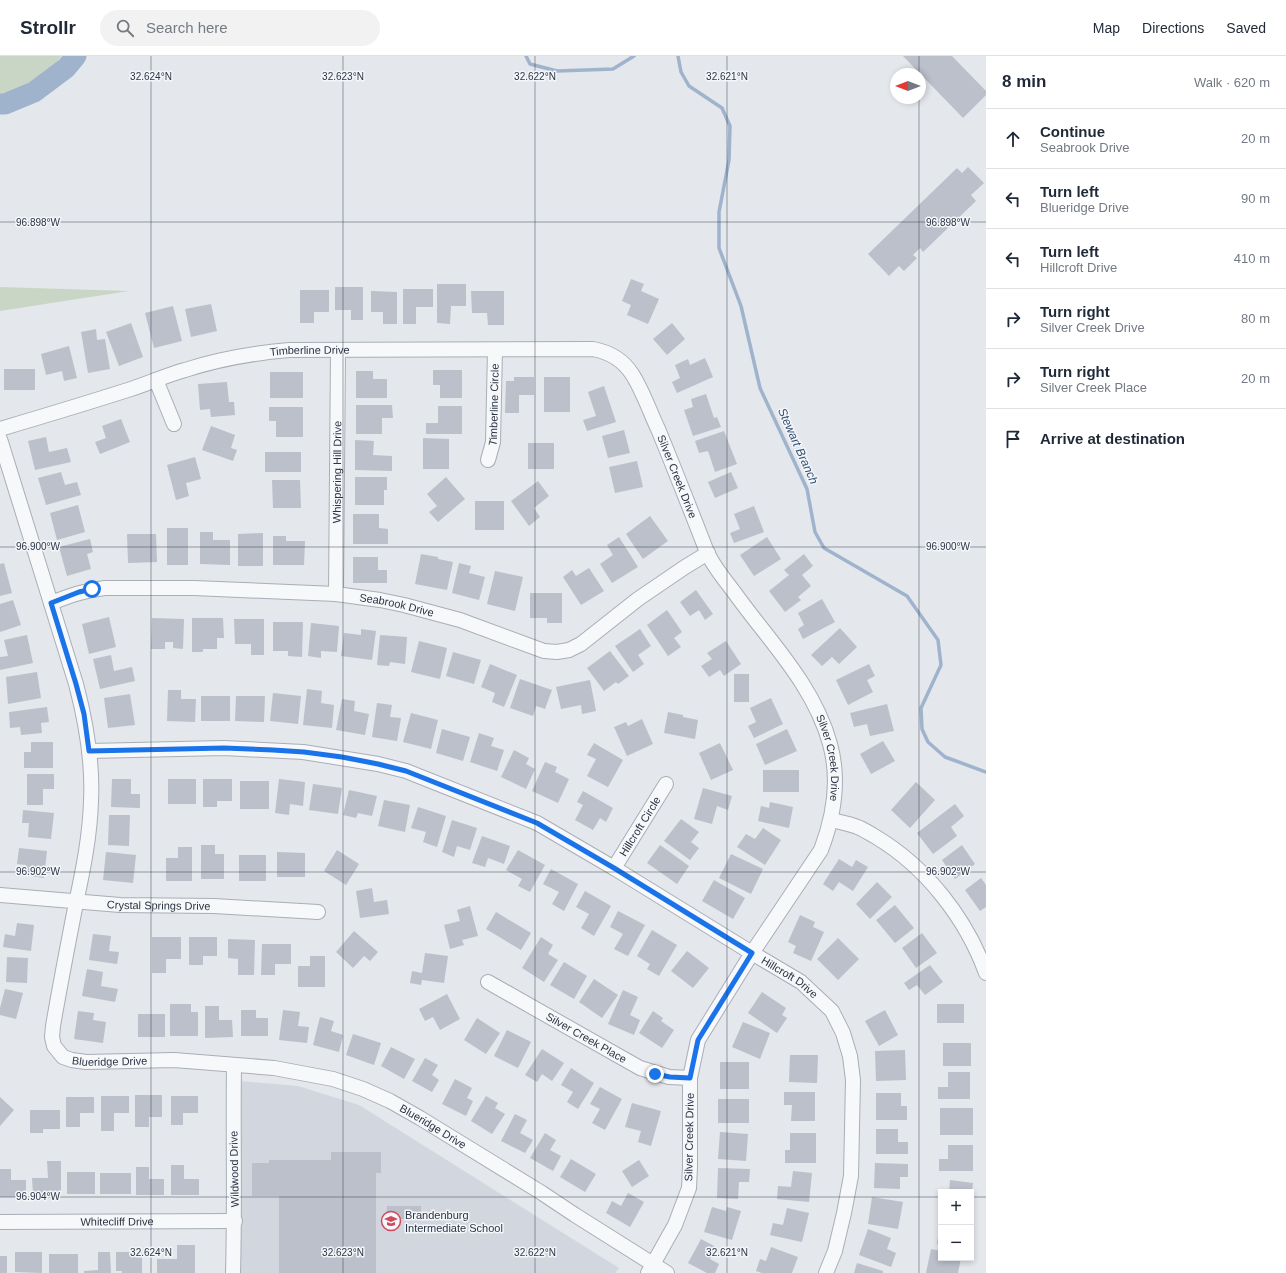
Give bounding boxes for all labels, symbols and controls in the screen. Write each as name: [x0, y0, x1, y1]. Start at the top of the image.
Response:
search box: [100, 10, 380, 46]
text: Strollr: [20, 17, 76, 38]
icon: search: [114, 17, 136, 39]
text: Search here: [146, 19, 228, 36]
text: Map: [1093, 20, 1120, 36]
text: Directions: [1142, 20, 1204, 36]
text: Saved: [1226, 20, 1266, 36]
north arrow: [890, 68, 926, 104]
text: 32.624°N: [130, 71, 172, 82]
text: 32.623°N: [322, 71, 364, 82]
text: 32.622°N: [514, 71, 556, 82]
text: 32.621°N: [706, 71, 748, 82]
text: 8 min: [1002, 72, 1046, 91]
text: Walk · 620 m: [1194, 75, 1270, 90]
text: Continue: [1040, 123, 1105, 140]
icon: ahead: [1002, 128, 1024, 150]
text: 20 m: [1241, 131, 1270, 146]
text: Seabrook Drive: [1040, 140, 1130, 155]
text: Turn left: [1040, 183, 1099, 200]
icon: left: [1002, 188, 1024, 210]
text: 90 m: [1241, 191, 1270, 206]
text: Blueridge Drive: [1040, 200, 1129, 215]
text: 96.898°W: [16, 217, 61, 228]
text: 96.898°W: [926, 217, 971, 228]
text: Turn left: [1040, 243, 1099, 260]
icon: left: [1002, 248, 1024, 270]
text: 410 m: [1234, 251, 1270, 266]
text: Hillcroft Drive: [1040, 260, 1117, 275]
text: Turn right: [1040, 303, 1110, 320]
icon: right: [1002, 308, 1024, 330]
text: 80 m: [1241, 311, 1270, 326]
text: Silver Creek Drive: [1040, 320, 1145, 335]
street label: Timberline Drive: [269, 344, 350, 358]
street label: Timberline Circle: [486, 363, 501, 447]
text: Turn right: [1040, 363, 1110, 380]
icon: right: [1002, 368, 1024, 390]
text: 20 m: [1241, 371, 1270, 386]
text: Silver Creek Place: [1040, 380, 1147, 395]
water label: Stewart Branch: [775, 406, 821, 487]
street label: Whispering Hill Drive: [331, 421, 343, 523]
icon: arrive: [1002, 428, 1024, 450]
text: Arrive at destination: [1040, 430, 1185, 447]
street label: Silver Creek Drive: [655, 433, 699, 520]
text: 96.900°W: [16, 541, 61, 552]
text: 96.900°W: [926, 541, 971, 552]
route start: [83, 580, 101, 598]
street label: Seabrook Drive: [359, 591, 435, 619]
street label: Silver Creek Drive: [814, 713, 841, 802]
street label: Hillcroft Circle: [617, 794, 663, 858]
text: 96.902°W: [16, 866, 61, 877]
text: 96.902°W: [926, 866, 971, 877]
street label: Crystal Springs Drive: [106, 898, 210, 912]
street label: Hillcroft Drive: [759, 954, 820, 1000]
street label: Silver Creek Place: [544, 1010, 629, 1065]
street label: Blueridge Drive: [71, 1054, 147, 1068]
route end: [646, 1065, 664, 1083]
street label: Silver Creek Drive: [682, 1093, 696, 1181]
street label: Blueridge Drive: [398, 1102, 469, 1151]
street label: Wildwood Drive: [227, 1131, 241, 1207]
map controls: [938, 1189, 974, 1261]
button: +: [938, 1189, 974, 1225]
text: 96.904°W: [16, 1191, 61, 1202]
place label: Brandenburg Intermediate School: [405, 1209, 503, 1234]
school or university icon: Brandenburg Intermediate School: [380, 1210, 402, 1232]
street label: Whitecliff Drive: [80, 1215, 154, 1228]
button: −: [938, 1225, 974, 1261]
text: 32.624°N: [130, 1247, 172, 1258]
text: 32.623°N: [322, 1247, 364, 1258]
text: 32.622°N: [514, 1247, 556, 1258]
text: 32.621°N: [706, 1247, 748, 1258]

